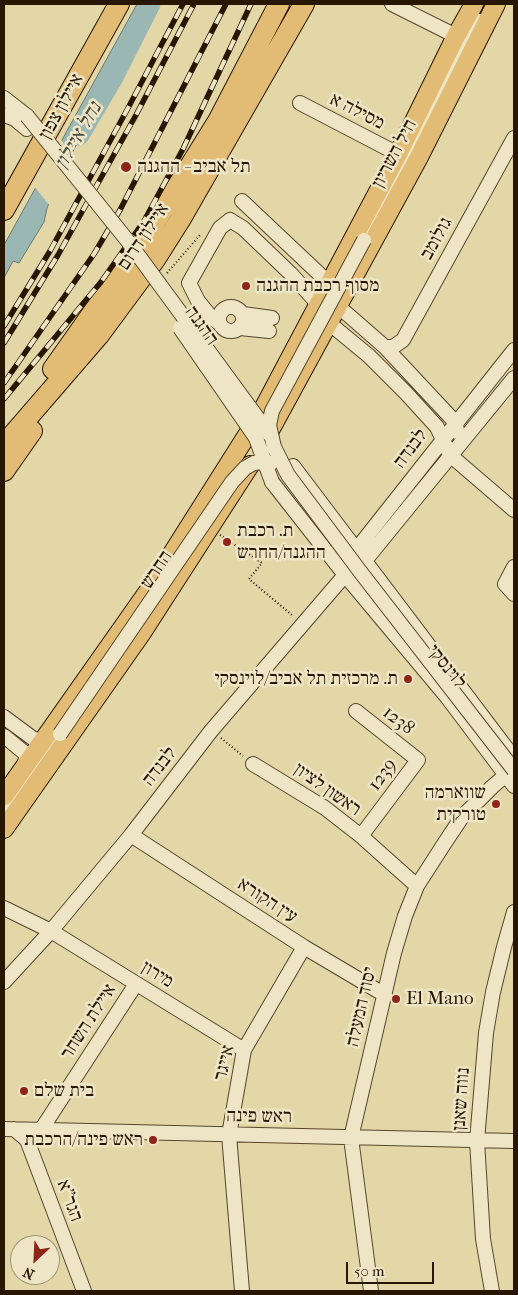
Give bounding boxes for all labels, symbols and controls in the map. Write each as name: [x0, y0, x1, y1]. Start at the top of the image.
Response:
street label: איילון צפון: [35, 70, 89, 144]
street label: מסילה א: [326, 89, 388, 135]
water label: נחל איילון: [50, 98, 108, 174]
street label: חיל השריון: [367, 116, 423, 192]
place label: תל אביב - ההגנה: [137, 156, 251, 178]
marker: תל אביב - ההגנה: [119, 160, 133, 174]
street label: איילון דרום: [113, 199, 175, 275]
street label: גולומב: [416, 214, 458, 264]
place label: מסוף רכבת ההגנה: [256, 275, 379, 297]
marker: מסוף רכבת ההגנה: [240, 280, 252, 292]
street label: ההגנה: [179, 302, 223, 350]
street label: לבנדה: [389, 425, 433, 473]
place label: ת. רכבת ההגנה/החרש: [237, 520, 326, 564]
marker: ת. רכבת ההגנה/החרש: [221, 536, 233, 548]
street label: החרש: [136, 547, 178, 593]
street label: לוינסקי: [421, 640, 471, 694]
place label: ת. מרכזית תל אביב/לוינסקי: [214, 668, 398, 690]
marker: ת. מרכזית תל אביב/לוינסקי: [402, 673, 414, 685]
street label: 1238: [378, 702, 418, 740]
street label: לבנדה: [138, 743, 182, 791]
street label: 1239: [364, 754, 402, 796]
street label: ראשון לציון: [289, 758, 365, 822]
place label: שווארמה טורקית: [424, 782, 486, 826]
marker: שווארמה טורקית: [490, 798, 502, 810]
street label: עין הקורא: [233, 873, 301, 929]
street label: מירון: [137, 957, 177, 993]
street label: יסוד המעלה: [342, 965, 382, 1049]
street label: איילת השחר: [56, 980, 122, 1064]
place label: El Mano: [406, 988, 474, 1010]
marker: El Mano: [390, 993, 402, 1005]
street label: אייגר: [210, 1043, 240, 1083]
street label: נווה שאנן: [448, 1067, 476, 1131]
place label: בית שלם: [34, 1080, 94, 1102]
marker: בית שלם: [18, 1085, 30, 1097]
street label: ראש פינה: [226, 1105, 292, 1129]
place label: ראש פינה/הרכבת: [24, 1129, 143, 1151]
marker: ראש פינה/הרכבת: [147, 1134, 159, 1146]
street label: הגר"א: [51, 1177, 87, 1225]
north arrow: [10, 1235, 60, 1285]
scale bar: [348, 1252, 436, 1284]
text: 50 m: [354, 1262, 384, 1280]
text: N: [20, 1263, 37, 1283]

